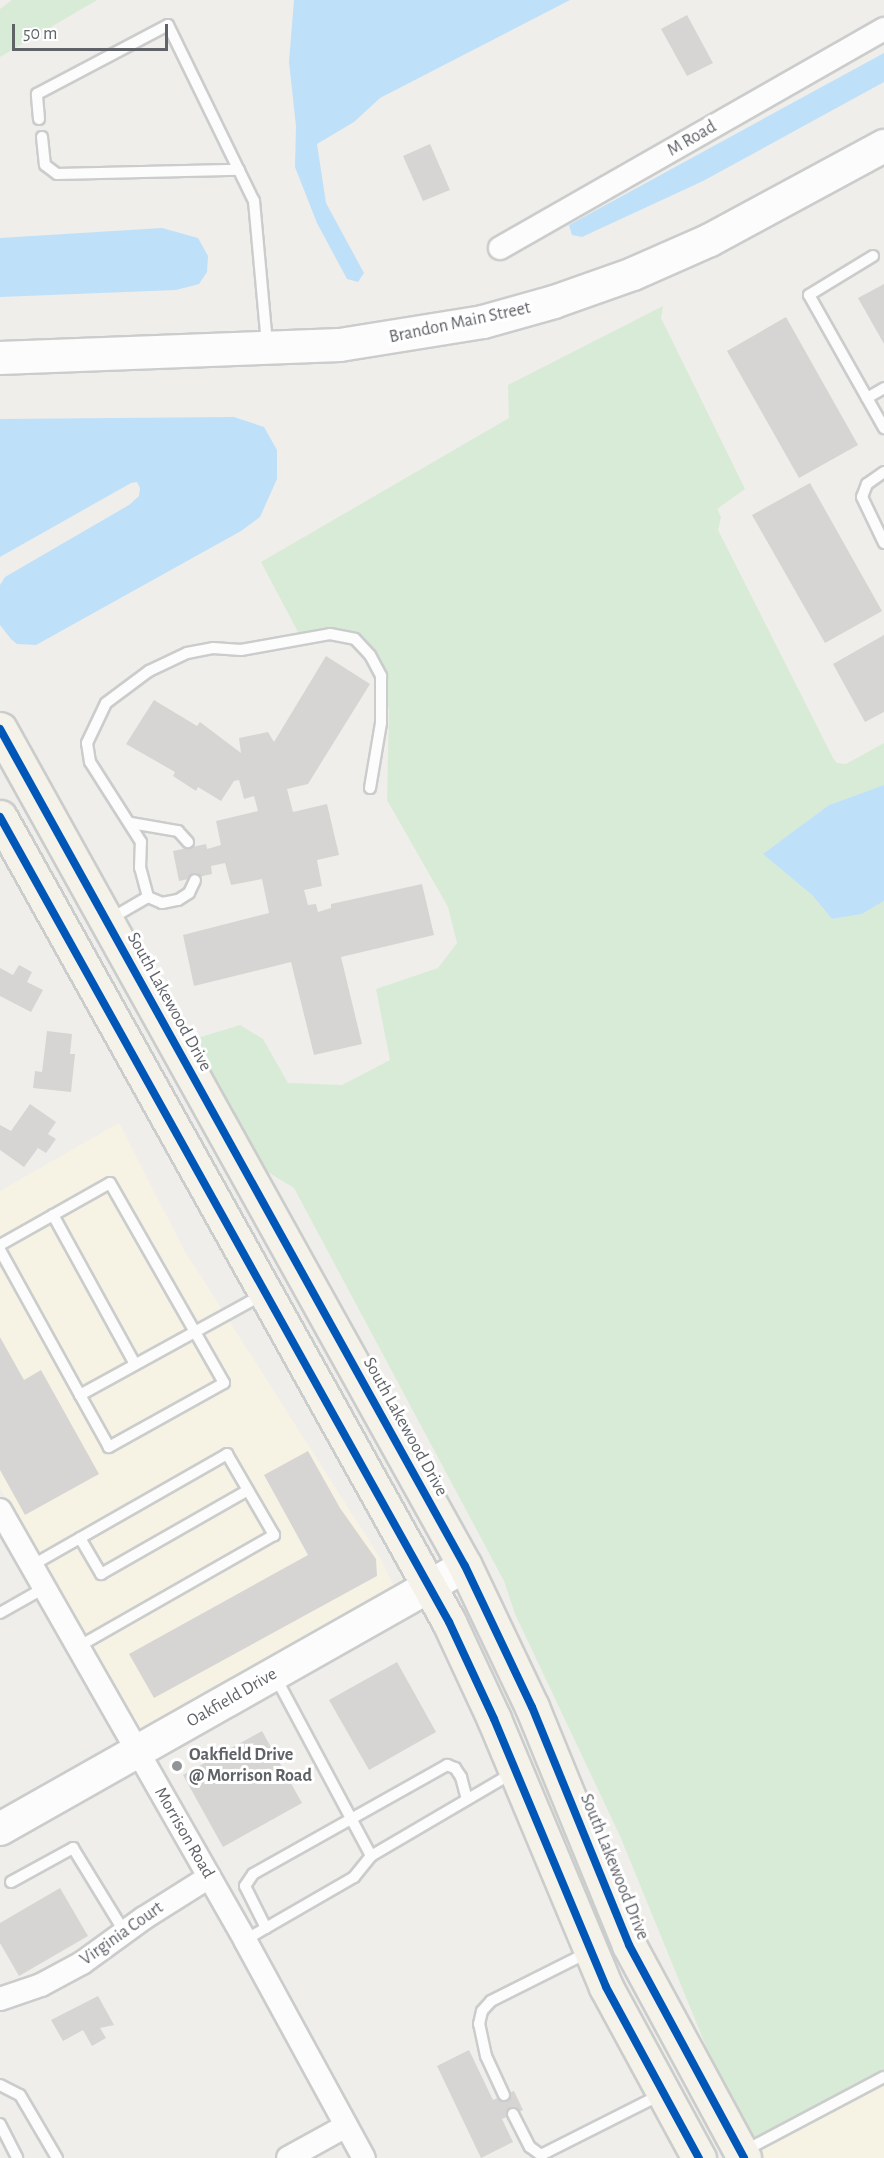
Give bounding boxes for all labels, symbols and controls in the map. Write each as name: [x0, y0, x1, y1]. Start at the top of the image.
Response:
scale bar: [15, 12, 171, 50]
text: 50 m: [23, 25, 57, 43]
street label: M Road: [664, 116, 720, 162]
street label: Brandon Main Street: [387, 297, 533, 349]
street label: South Lakewood Drive: [122, 929, 216, 1075]
street label: South Lakewood Drive: [358, 1354, 452, 1500]
street label: Oakfield Drive: [183, 1664, 281, 1732]
place label: Oakfield Drive @ Morrison Road: [189, 1745, 312, 1788]
marker: Oakfield Drive @ Morrison Road: [170, 1759, 184, 1773]
street label: Morrison Road: [149, 1783, 219, 1883]
street label: South Lakewood Drive: [575, 1791, 653, 1943]
street label: Virginia Court: [76, 1897, 168, 1971]

